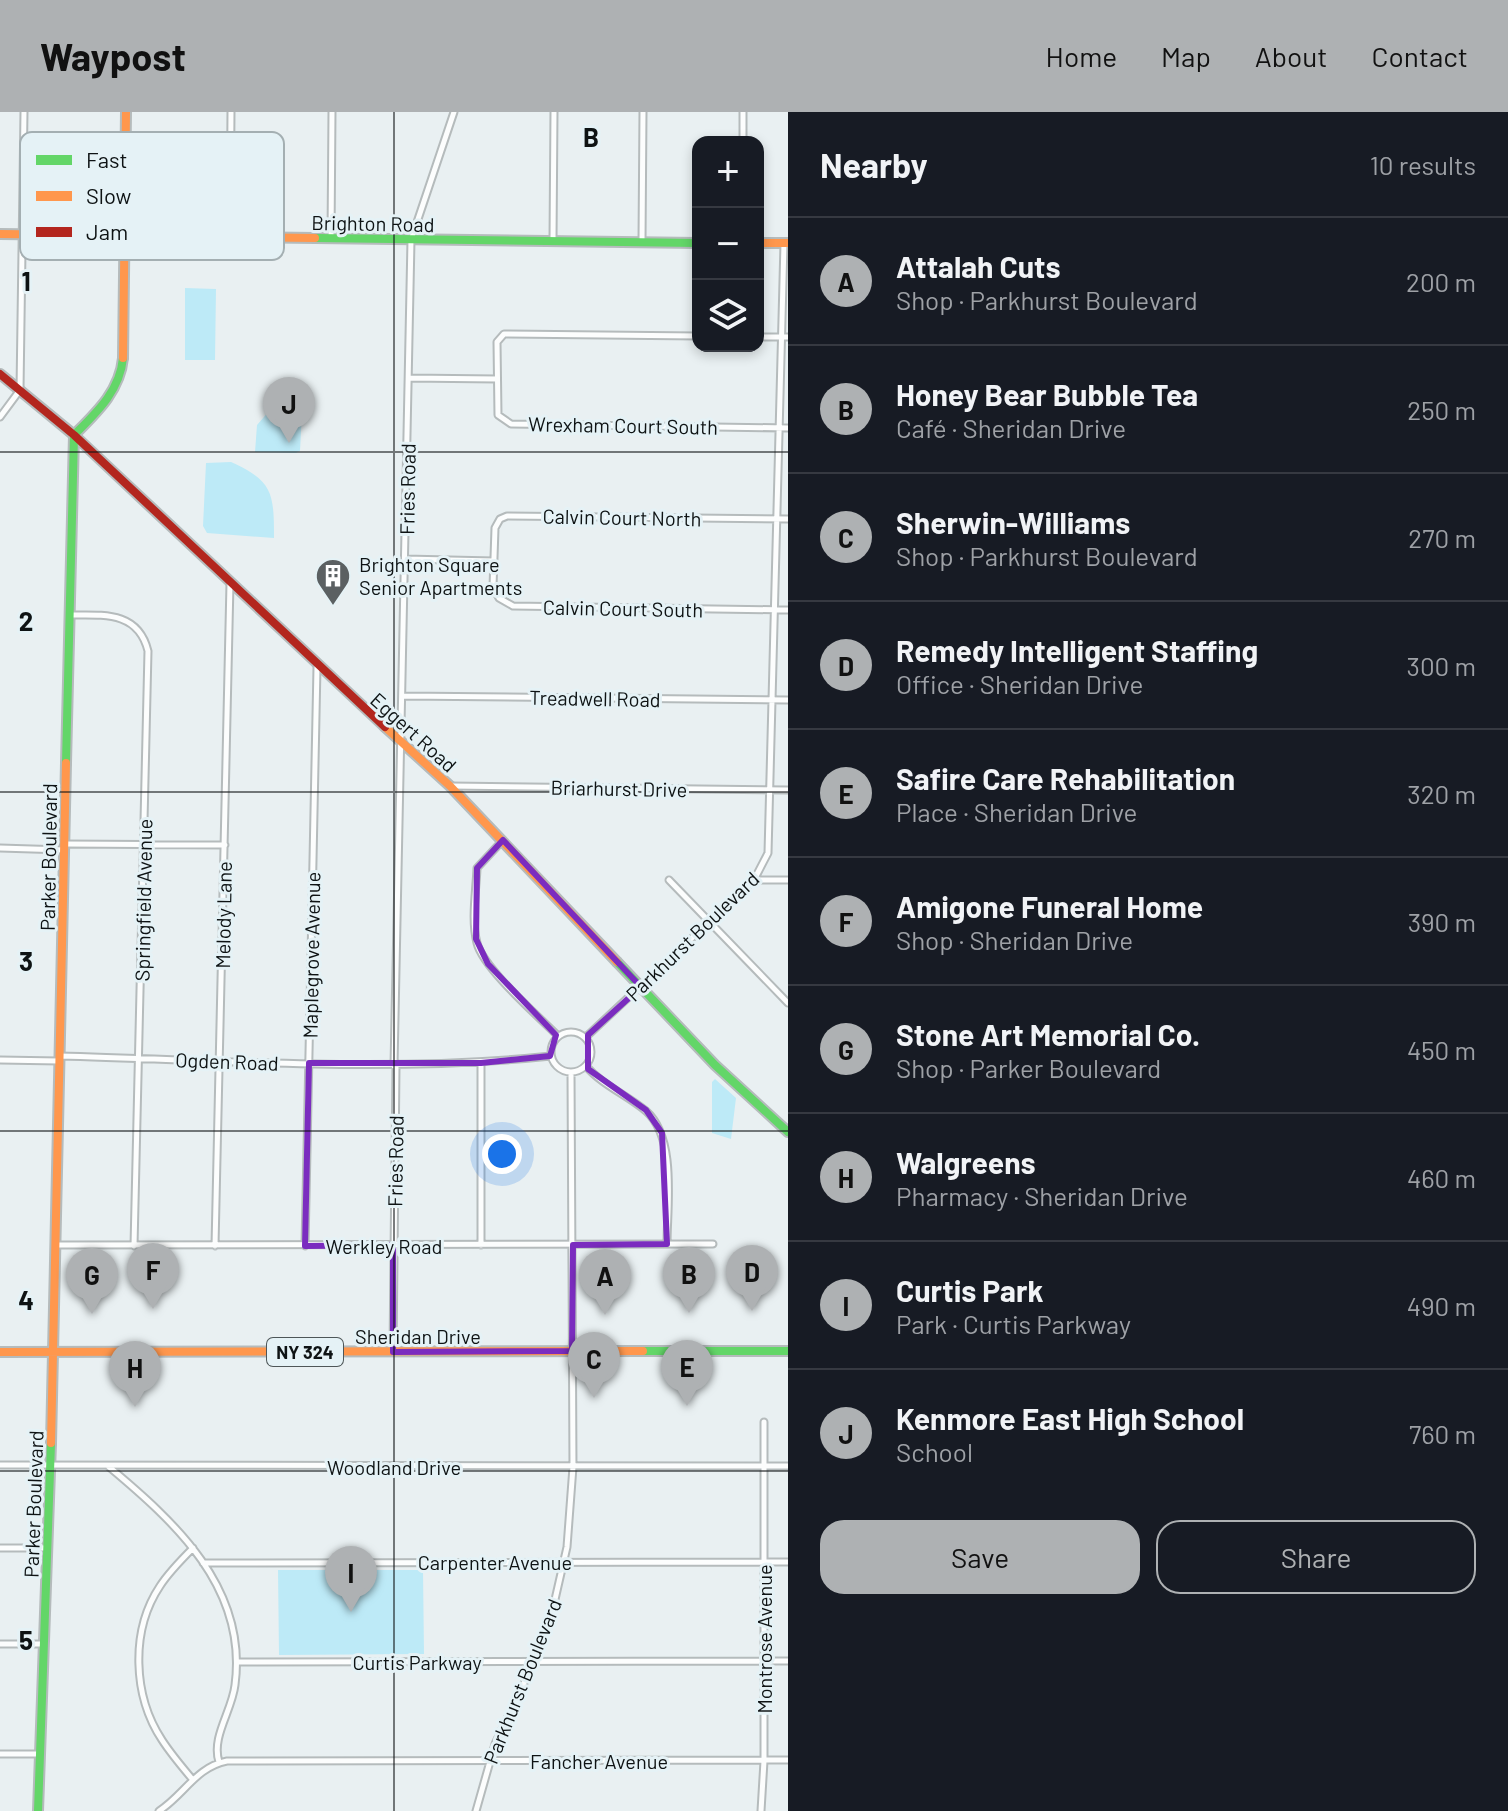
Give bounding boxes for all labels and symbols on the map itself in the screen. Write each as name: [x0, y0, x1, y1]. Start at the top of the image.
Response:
text: B: [583, 121, 599, 152]
legend: [20, 132, 284, 260]
text: Fast: [86, 146, 128, 172]
text: Slow: [86, 182, 131, 208]
street label: Brighton Road: [311, 210, 435, 236]
text: Jam: [86, 218, 128, 244]
text: 1: [21, 265, 31, 296]
pin: J: [263, 377, 315, 443]
street label: Wrexham Court South: [528, 411, 718, 439]
street label: Fries Road: [394, 443, 420, 535]
street label: Calvin Court North: [542, 504, 702, 530]
place label: Brighton Square Senior Apartments: [359, 552, 522, 599]
building icon: Brighton Square Senior Apartments: [314, 557, 352, 607]
street label: Calvin Court South: [543, 595, 703, 621]
text: 2: [19, 605, 33, 636]
street label: Treadwell Road: [529, 685, 661, 711]
street label: Eggert Road: [366, 687, 462, 777]
street label: Briarhurst Drive: [551, 775, 687, 801]
street label: Parker Boulevard: [35, 783, 61, 931]
street label: Springfield Avenue: [130, 819, 156, 981]
street label: Melody Lane: [210, 861, 236, 969]
street label: Parkhurst Boulevard: [620, 866, 764, 1006]
street label: Maplegrove Avenue: [298, 872, 324, 1038]
text: 3: [19, 945, 33, 976]
street label: Ogden Road: [175, 1047, 279, 1075]
street label: Fries Road: [382, 1115, 408, 1207]
your location: [482, 1134, 522, 1174]
street label: Werkley Road: [326, 1234, 442, 1258]
pin: F: [127, 1243, 179, 1309]
pin: D: [726, 1245, 778, 1311]
pin: B: [663, 1247, 715, 1313]
pin: G: [66, 1248, 118, 1314]
pin: A: [579, 1249, 631, 1315]
text: 4: [18, 1284, 34, 1315]
street label: Sheridan Drive: [355, 1324, 481, 1348]
pin: C: [568, 1332, 620, 1398]
road number: NY 324: [267, 1338, 343, 1366]
pin: E: [661, 1340, 713, 1406]
pin: H: [109, 1341, 161, 1407]
street label: Parker Boulevard: [18, 1430, 48, 1578]
street label: Woodland Drive: [327, 1455, 461, 1479]
pin: I: [325, 1546, 377, 1612]
street label: Carpenter Avenue: [418, 1550, 572, 1574]
street label: Montrose Avenue: [752, 1564, 776, 1714]
street label: Parkhurst Boulevard: [478, 1595, 566, 1767]
text: 5: [19, 1624, 33, 1655]
street label: Curtis Parkway: [352, 1650, 482, 1674]
street label: Fancher Avenue: [530, 1749, 668, 1773]

